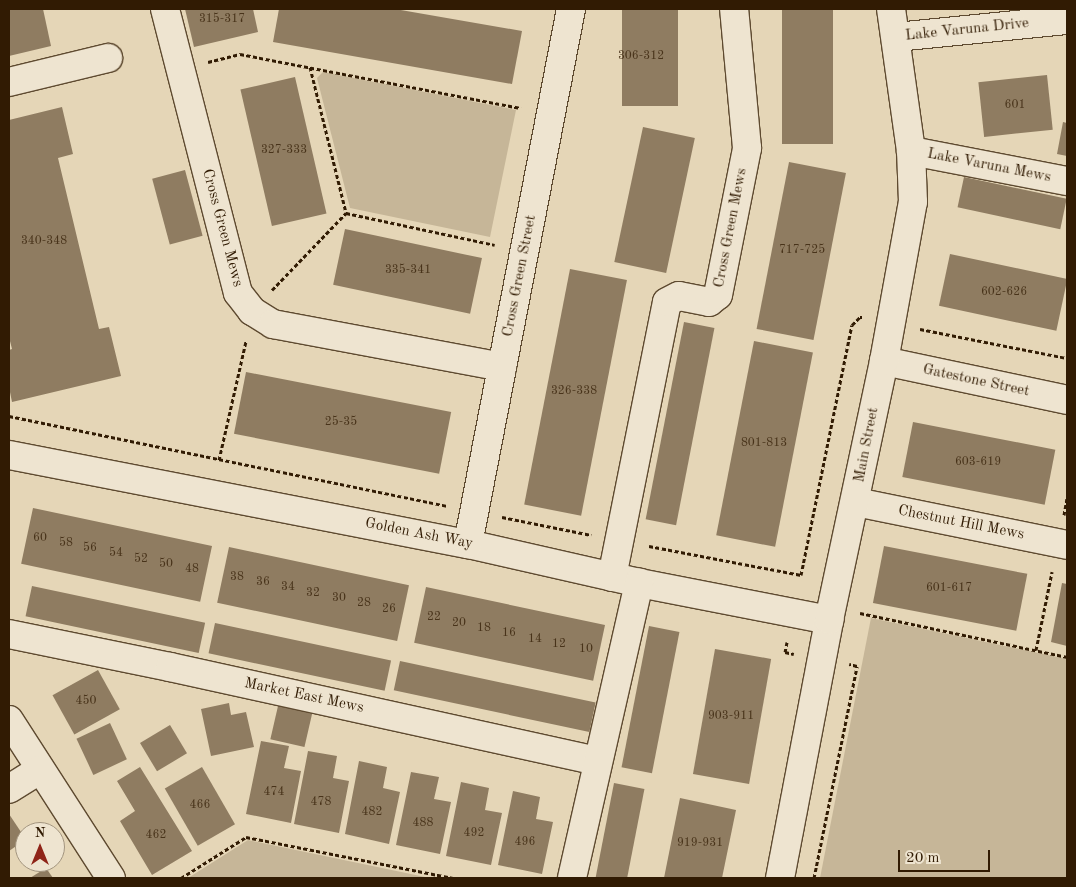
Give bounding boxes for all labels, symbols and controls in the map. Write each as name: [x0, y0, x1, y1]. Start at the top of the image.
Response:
house number: 315-317: [199, 13, 245, 27]
street label: Lake Varuna Drive: [904, 15, 1030, 45]
house number: 306-312: [618, 50, 664, 64]
house number: 601: [1005, 99, 1025, 113]
house number: 327-333: [261, 144, 307, 158]
street label: Lake Varuna Mews: [926, 145, 1052, 187]
street label: Cross Green Mews: [198, 167, 246, 289]
street label: Cross Green Mews: [711, 167, 751, 289]
street label: Cross Green Street: [499, 214, 541, 338]
house number: 340-348: [21, 235, 67, 249]
house number: 717-725: [779, 244, 825, 258]
house number: 335-341: [385, 264, 431, 278]
house number: 602-626: [981, 286, 1027, 300]
street label: Gatestone Street: [921, 361, 1031, 401]
house number: 326-338: [551, 385, 597, 399]
street label: Main Street: [851, 406, 883, 484]
house number: 25-35: [325, 416, 357, 430]
house number: 801-813: [741, 437, 787, 451]
house number: 603-619: [955, 456, 1001, 470]
street label: Chestnut Hill Mews: [896, 502, 1026, 544]
street label: Golden Ash Way: [363, 515, 475, 553]
house number: 60: [33, 532, 47, 546]
house number: 58: [59, 537, 73, 551]
house number: 56: [83, 542, 97, 556]
house number: 54: [109, 547, 123, 561]
house number: 52: [134, 553, 148, 567]
house number: 50: [159, 558, 173, 572]
house number: 48: [185, 563, 199, 577]
house number: 38: [230, 571, 244, 585]
house number: 36: [256, 576, 270, 590]
house number: 34: [281, 581, 295, 595]
house number: 601-617: [926, 582, 972, 596]
house number: 32: [306, 587, 320, 601]
house number: 30: [332, 592, 346, 606]
house number: 28: [357, 597, 371, 611]
house number: 26: [382, 603, 396, 617]
house number: 22: [427, 611, 441, 625]
house number: 20: [452, 617, 466, 631]
house number: 18: [477, 622, 491, 636]
house number: 16: [502, 627, 516, 641]
house number: 14: [528, 633, 542, 647]
house number: 12: [552, 638, 566, 652]
house number: 10: [579, 643, 593, 657]
street label: Market East Mews: [243, 675, 365, 717]
house number: 450: [76, 695, 96, 709]
house number: 903-911: [708, 710, 754, 724]
house number: 474: [264, 786, 284, 800]
house number: 478: [311, 796, 331, 810]
house number: 466: [190, 799, 210, 813]
house number: 482: [362, 806, 382, 820]
house number: 488: [413, 817, 433, 831]
north arrow: [15, 822, 65, 872]
text: N: [35, 826, 45, 840]
house number: 492: [464, 827, 484, 841]
house number: 462: [146, 829, 166, 843]
house number: 496: [515, 836, 535, 850]
house number: 919-931: [677, 837, 723, 851]
scale bar: [901, 840, 994, 872]
text: 20 m: [906, 851, 940, 866]

